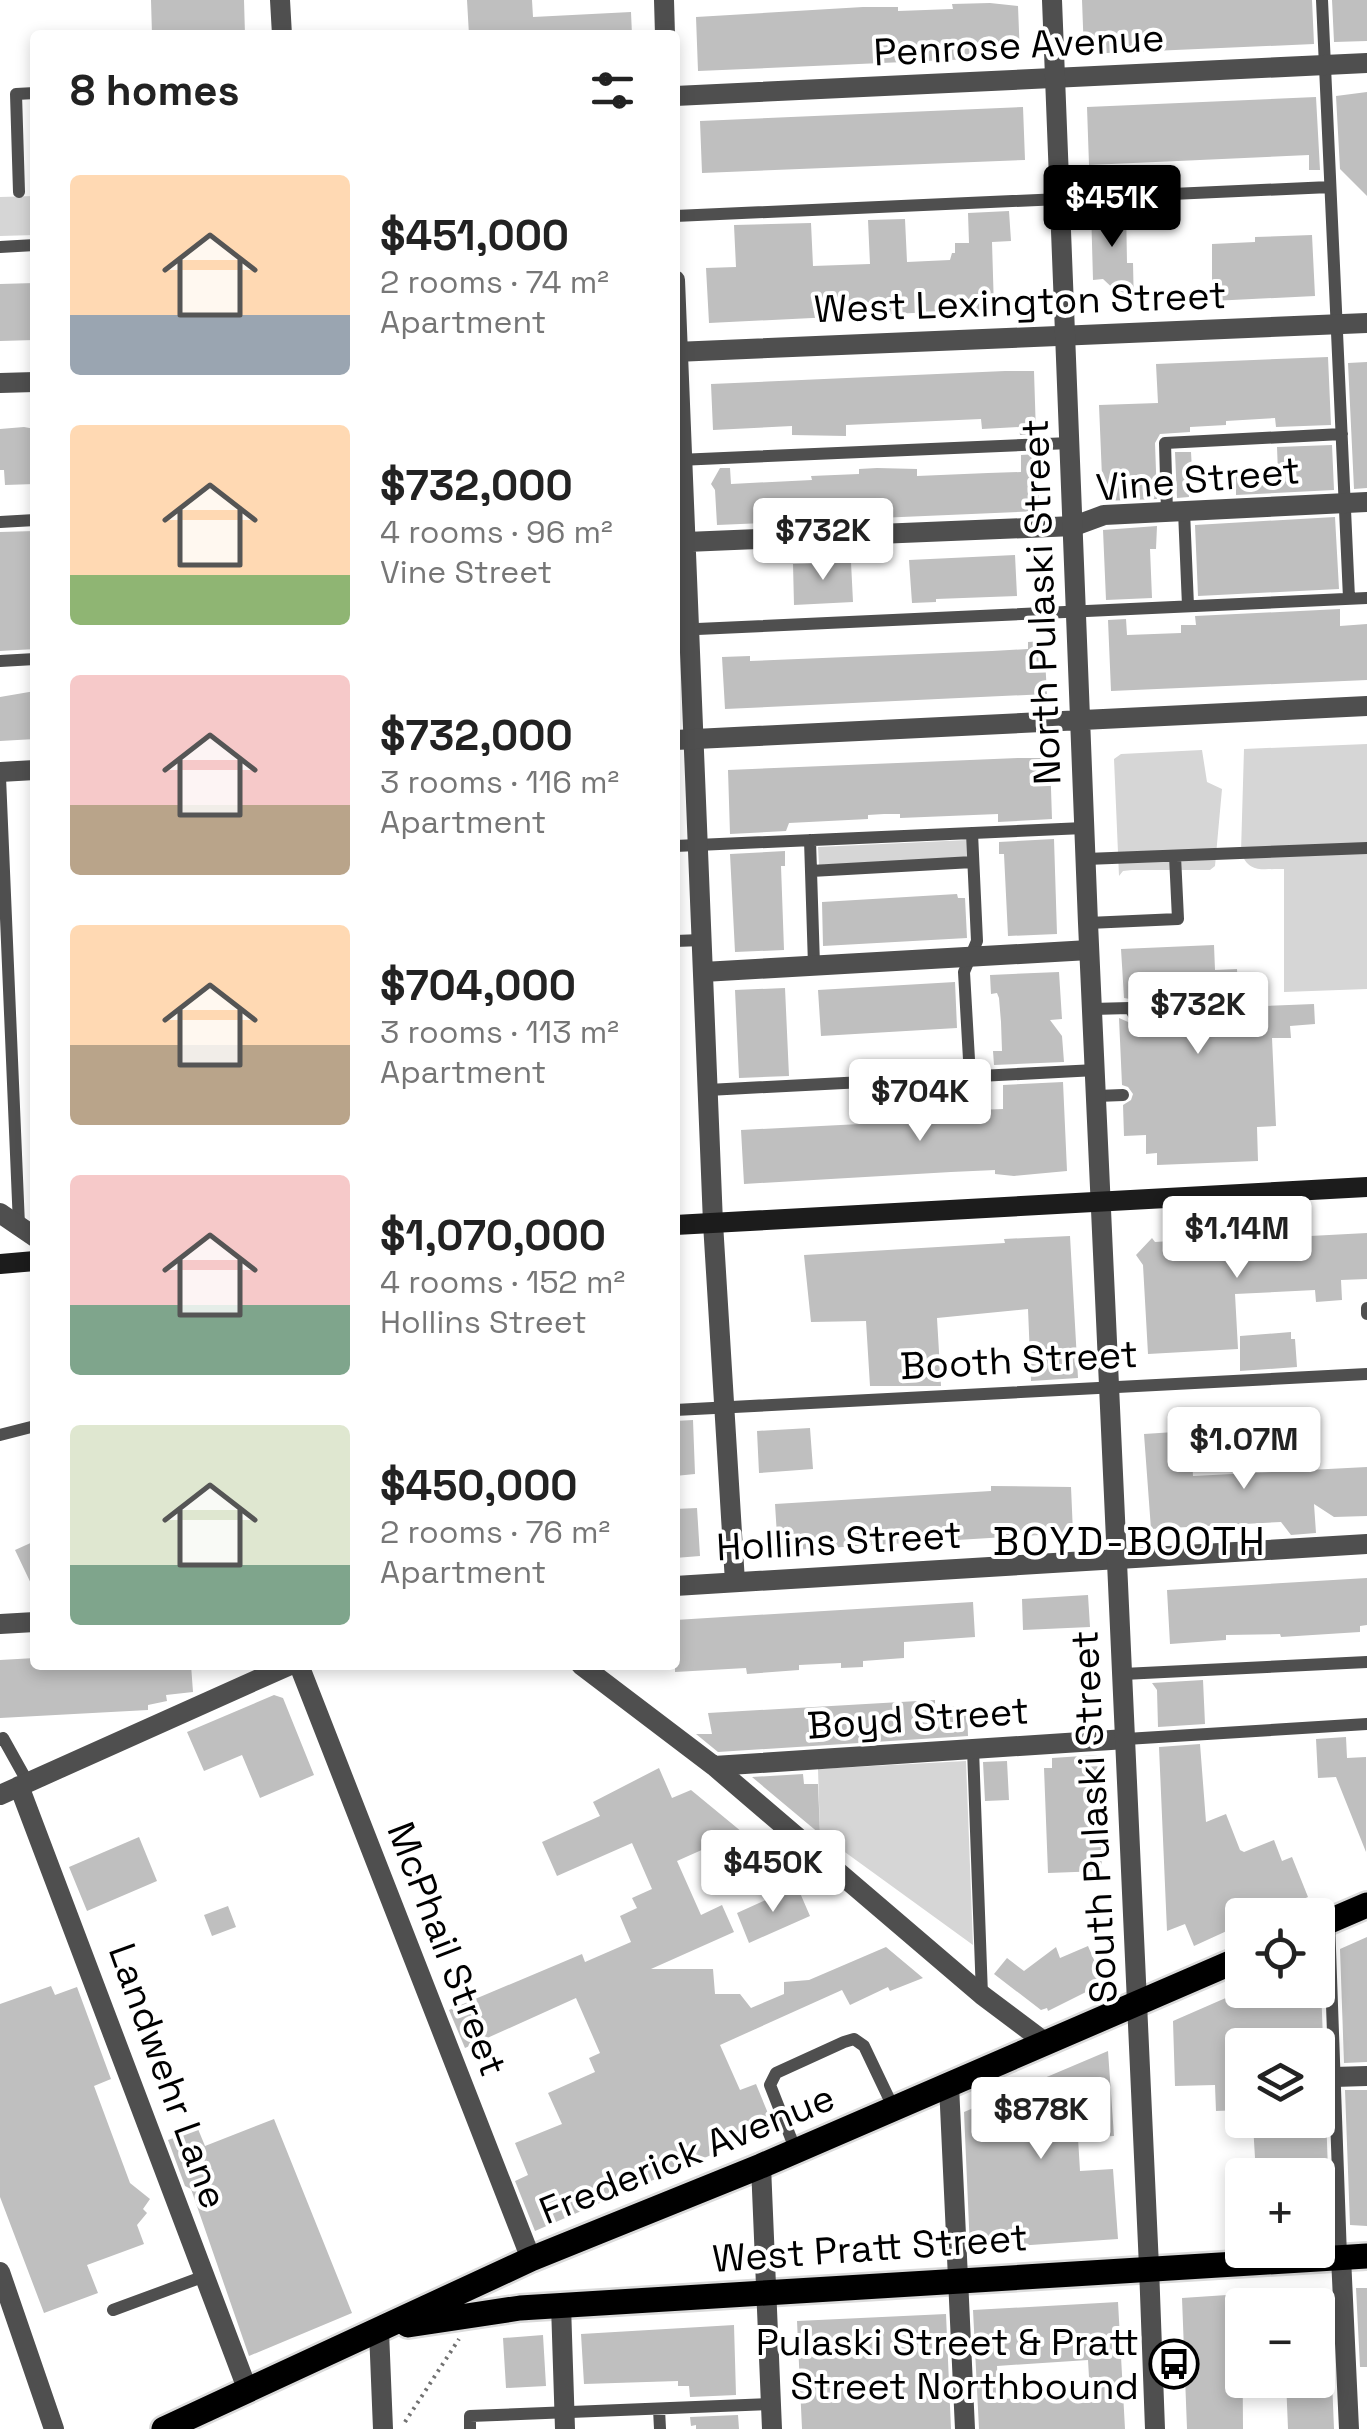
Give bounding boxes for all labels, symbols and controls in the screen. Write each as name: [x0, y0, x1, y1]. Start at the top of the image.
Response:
street label: Penrose Avenue: [872, 13, 1166, 77]
icon: filters: [585, 63, 640, 118]
text: 8 homes: [70, 64, 240, 117]
pin: $451K: [1042, 165, 1182, 250]
text: $451K: [1066, 177, 1158, 217]
text: $451,000: [380, 209, 569, 262]
icon: home: [150, 215, 270, 335]
text: 2 rooms · 74 m²: [380, 262, 609, 302]
street label: West Lexington Street: [813, 271, 1227, 333]
text: Apartment: [380, 302, 546, 342]
street label: North Pulaski Street: [1011, 418, 1071, 786]
street label: Vine Street: [1094, 446, 1302, 512]
text: $732,000: [380, 459, 573, 512]
icon: home: [150, 465, 270, 585]
pin: $732K: [753, 498, 893, 583]
text: $732K: [775, 510, 871, 550]
text: 4 rooms · 96 m²: [380, 512, 613, 552]
text: Vine Street: [380, 552, 552, 592]
text: $732,000: [380, 709, 573, 762]
icon: home: [150, 715, 270, 835]
text: 3 rooms · 116 m²: [380, 762, 619, 802]
text: Apartment: [380, 802, 546, 842]
text: $704,000: [380, 959, 576, 1012]
icon: home: [150, 965, 270, 1085]
pin: $732K: [1128, 972, 1268, 1057]
text: $732K: [1150, 984, 1246, 1024]
text: 3 rooms · 113 m²: [380, 1012, 619, 1052]
text: Apartment: [380, 1052, 546, 1092]
pin: $704K: [850, 1059, 990, 1144]
text: $704K: [871, 1071, 969, 1111]
pin: $1.14M: [1156, 1196, 1318, 1281]
text: $1.14M: [1185, 1208, 1289, 1248]
text: $1,070,000: [380, 1209, 606, 1262]
icon: home: [150, 1215, 270, 1335]
text: 4 rooms · 152 m²: [380, 1262, 625, 1302]
text: Hollins Street: [380, 1302, 587, 1342]
street label: Booth Street: [899, 1330, 1139, 1390]
pin: $1.07M: [1163, 1407, 1325, 1492]
text: $1.07M: [1189, 1419, 1299, 1459]
text: $450,000: [380, 1459, 578, 1512]
icon: home: [150, 1465, 270, 1585]
street label: Hollins Street: [715, 1511, 963, 1571]
text: 2 rooms · 76 m²: [380, 1512, 610, 1552]
district label: BOYD-BOOTH: [993, 1516, 1267, 1567]
text: Apartment: [380, 1552, 546, 1592]
street label: South Pulaski Street: [1060, 1629, 1128, 2005]
street label: Boyd Street: [805, 1686, 1031, 1750]
street label: McPhail Street: [377, 1815, 517, 2083]
pin: $450K: [703, 1830, 843, 1915]
text: $450K: [723, 1842, 823, 1882]
map controls: [1225, 1898, 1335, 2398]
button: locate: [1225, 1898, 1335, 2008]
street label: Landwehr Lane: [98, 1937, 238, 2215]
button: layers: [1225, 2028, 1335, 2138]
street label: Frederick Avenue: [532, 2073, 842, 2235]
pin: $878K: [971, 2077, 1111, 2162]
text: $878K: [993, 2089, 1089, 2129]
button: +: [1225, 2158, 1335, 2268]
street label: West Pratt Street: [711, 2213, 1029, 2283]
button: −: [1225, 2288, 1335, 2398]
place label: Pulaski Street & Pratt Street Northbound: [756, 2318, 1139, 2410]
bus stop icon: Pulaski Street & Pratt Street Northbound: [1148, 2338, 1200, 2390]

